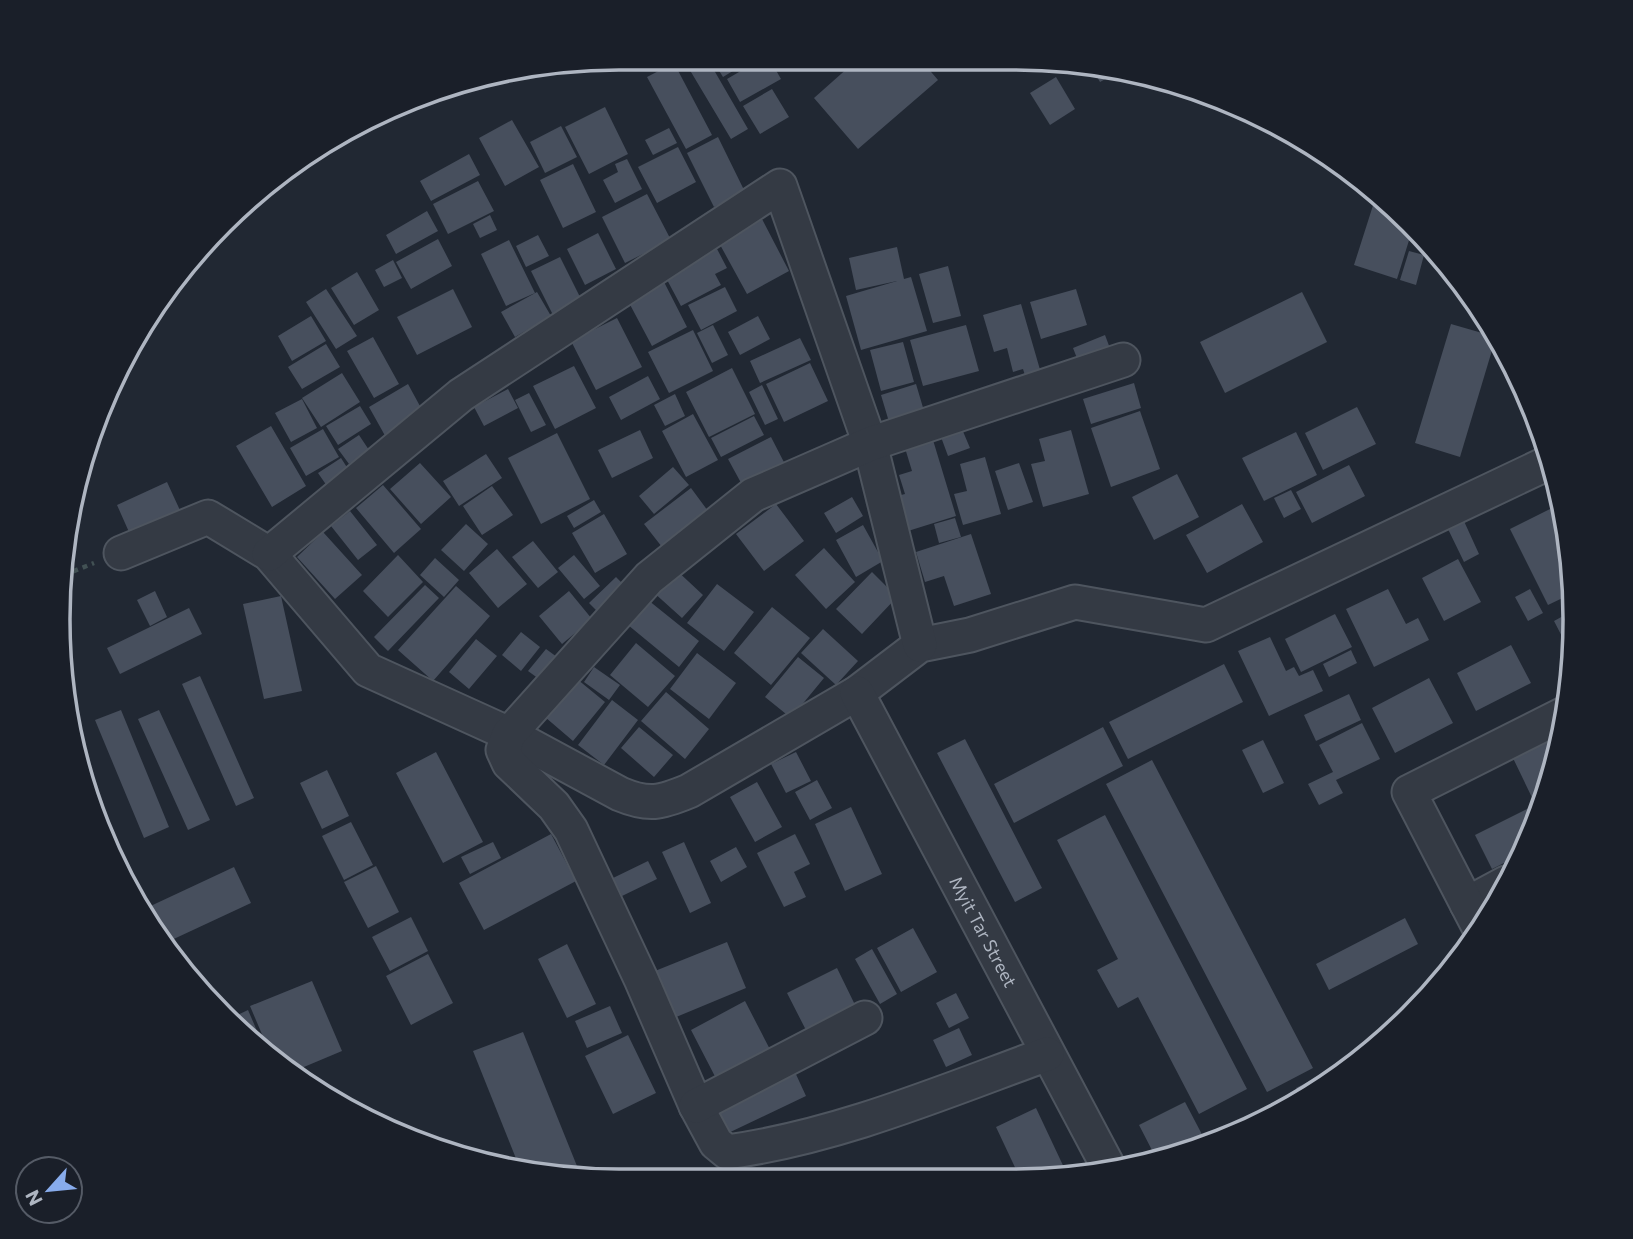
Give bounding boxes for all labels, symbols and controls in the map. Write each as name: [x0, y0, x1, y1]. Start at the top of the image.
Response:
street label: Myit Tar Street: [945, 872, 1022, 991]
north arrow: [14, 1155, 84, 1225]
text: N: [20, 1186, 47, 1210]

